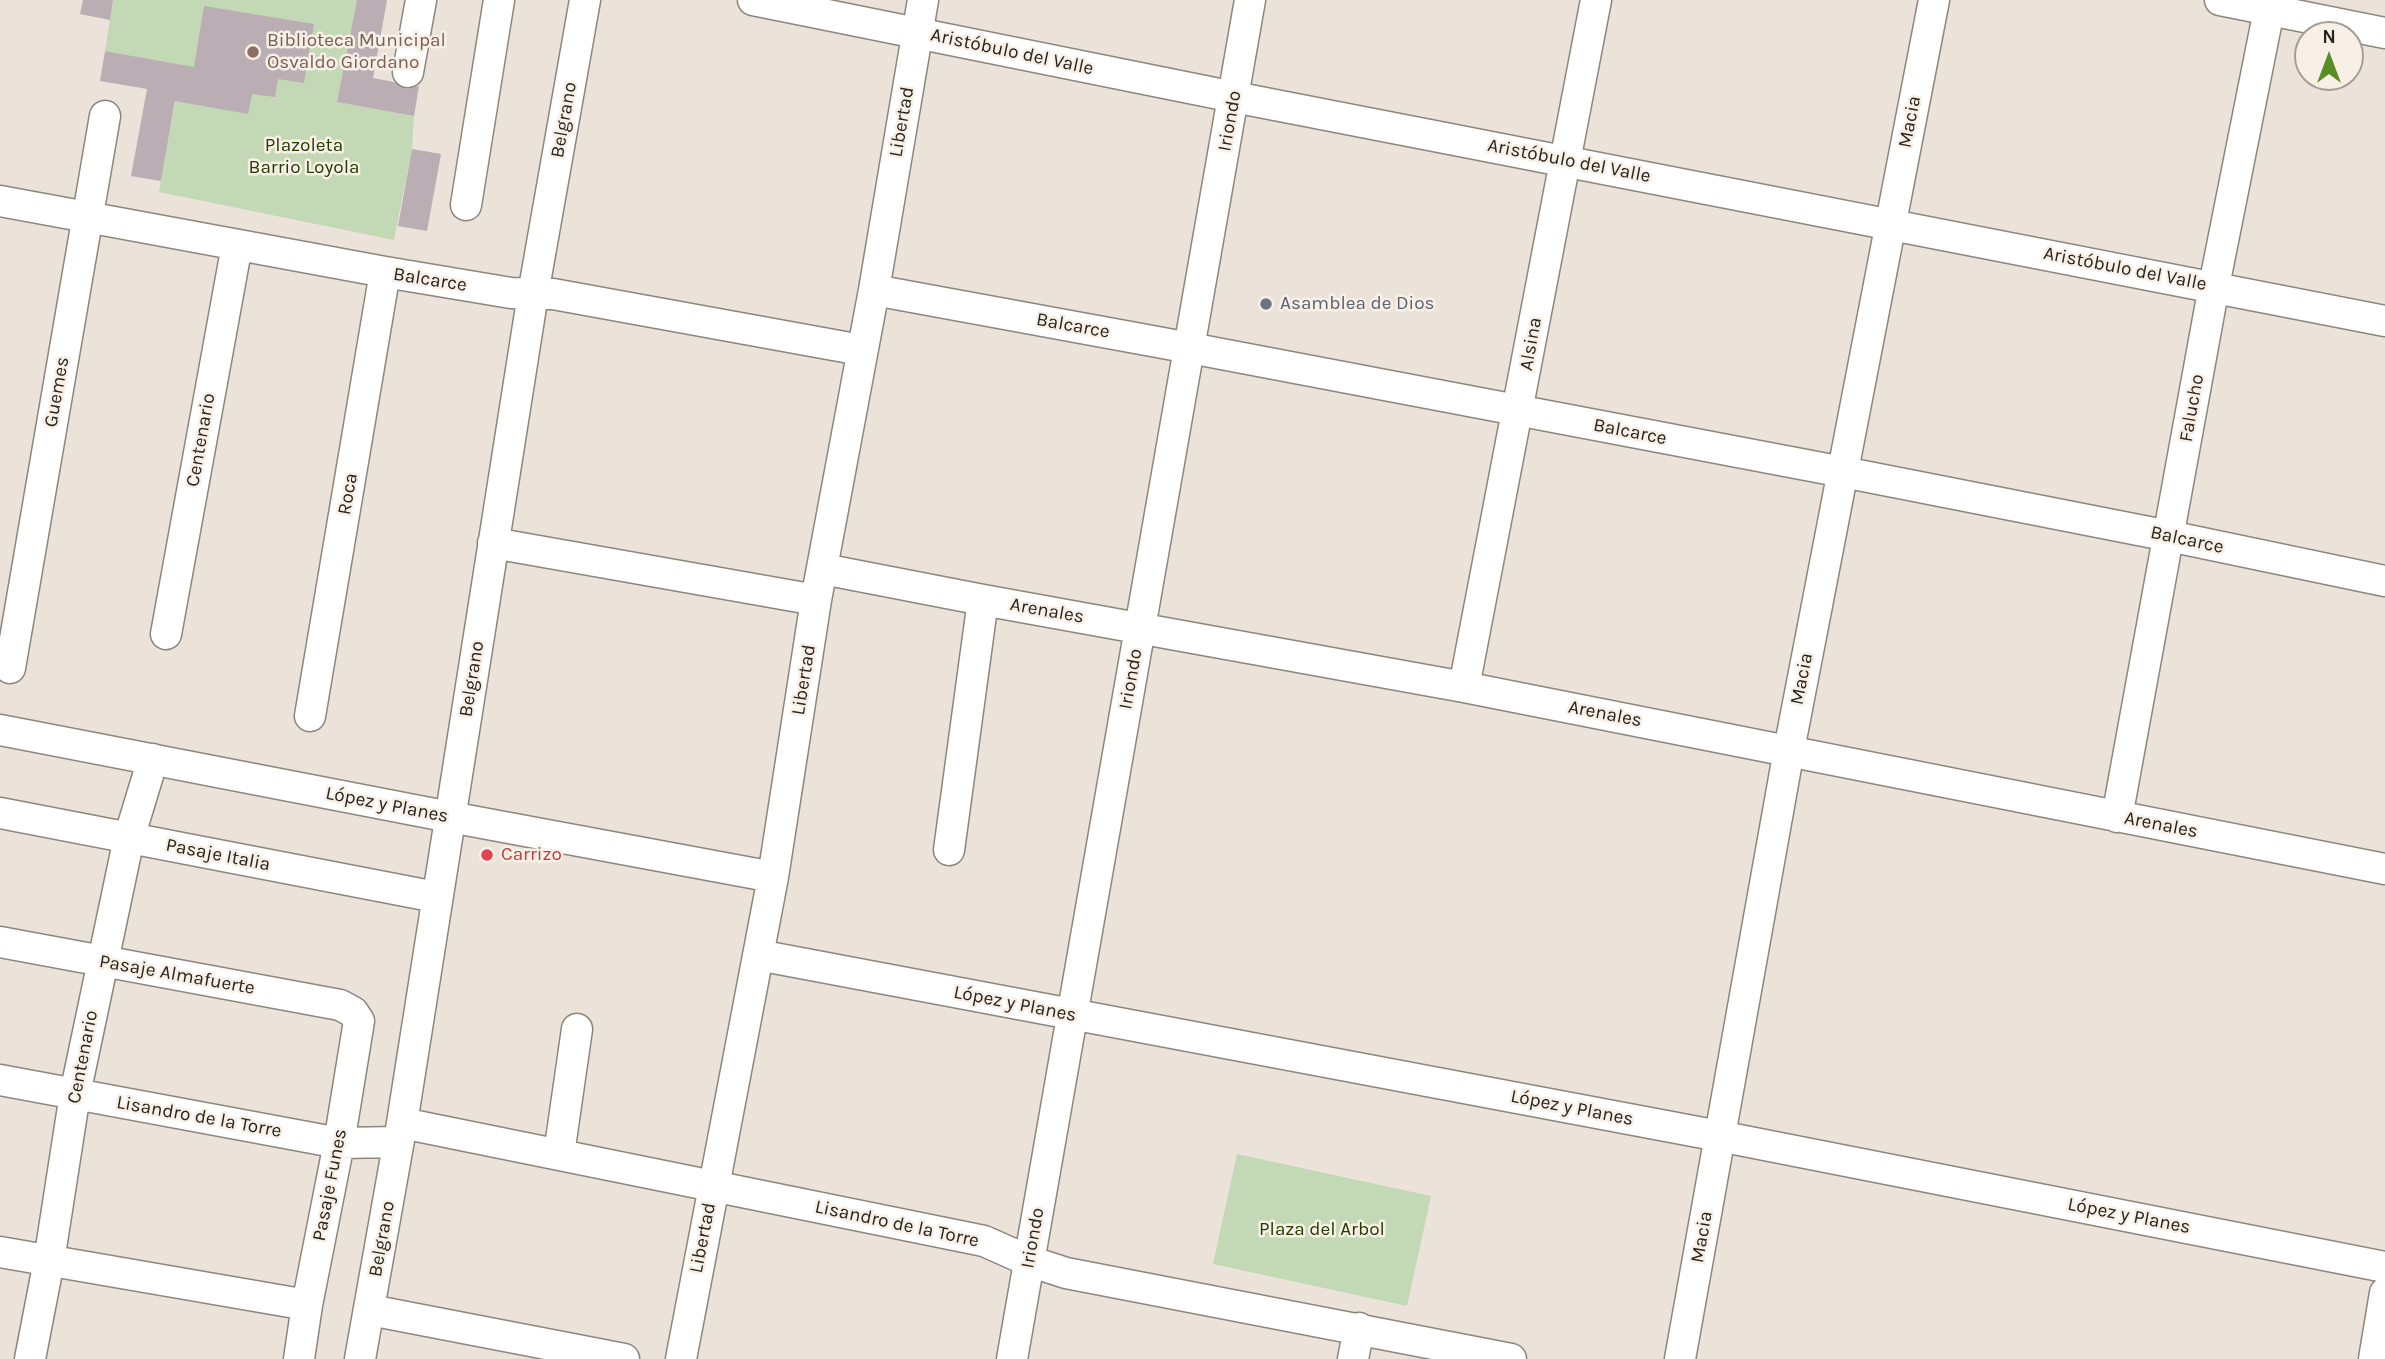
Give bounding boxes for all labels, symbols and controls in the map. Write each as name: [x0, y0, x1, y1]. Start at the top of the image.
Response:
north arrow: [2294, 21, 2364, 91]
street label: Aristóbulo del Valle: [929, 24, 1095, 80]
text: N: [2322, 26, 2336, 48]
place label: Biblioteca Municipal Osvaldo Giordano: [267, 30, 446, 74]
marker: Biblioteca Municipal Osvaldo Giordano: [245, 44, 261, 60]
street label: Belgrano: [546, 80, 582, 160]
street label: Libertad: [885, 85, 919, 159]
street label: Iriondo: [1213, 89, 1247, 153]
street label: Macia: [1894, 94, 1926, 150]
street label: Aristóbulo del Valle: [1485, 134, 1653, 188]
park label: Plazoleta Barrio Loyola: [249, 135, 359, 179]
street label: Aristóbulo del Valle: [2041, 242, 2209, 296]
street label: Balcarce: [392, 263, 468, 297]
place label: Asamblea de Dios: [1280, 293, 1435, 315]
marker: Asamblea de Dios: [1258, 296, 1274, 312]
street label: Balcarce: [1034, 308, 1112, 344]
street label: Alsina: [1515, 316, 1547, 372]
street label: Guemes: [40, 355, 74, 429]
street label: Falucho: [2175, 372, 2209, 444]
street label: Centenario: [182, 391, 220, 489]
street label: Balcarce: [1591, 414, 1669, 450]
street label: Roca: [333, 471, 363, 517]
street label: Balcarce: [2148, 521, 2226, 559]
street label: Arenales: [1008, 593, 1086, 629]
street label: Belgrano: [455, 639, 489, 719]
street label: Libertad: [787, 643, 821, 717]
street label: Iriondo: [1114, 647, 1148, 711]
street label: Macia: [1786, 651, 1818, 707]
street label: Arenales: [1566, 696, 1644, 732]
street label: López y Planes: [324, 782, 450, 828]
street label: Arenales: [2122, 807, 2200, 843]
street label: Pasaje Italia: [164, 834, 272, 876]
place label: Carrizo: [501, 844, 562, 866]
marker: Carrizo: [479, 847, 495, 863]
street label: Pasaje Almafuerte: [97, 950, 257, 1000]
street label: López y Planes: [952, 981, 1078, 1027]
street label: Centenario: [63, 1008, 103, 1106]
street label: López y Planes: [1509, 1085, 1635, 1131]
street label: Lisandro de la Torre: [115, 1091, 283, 1143]
street label: Pasaje Funes: [308, 1127, 352, 1243]
street label: López y Planes: [2066, 1193, 2192, 1239]
street label: Lisandro de la Torre: [813, 1195, 981, 1253]
street label: Belgrano: [364, 1199, 400, 1279]
street label: Libertad: [685, 1201, 721, 1275]
street label: Iriondo: [1016, 1206, 1050, 1270]
street label: Macia: [1686, 1209, 1718, 1265]
park label: Plaza del Arbol: [1259, 1219, 1385, 1241]

